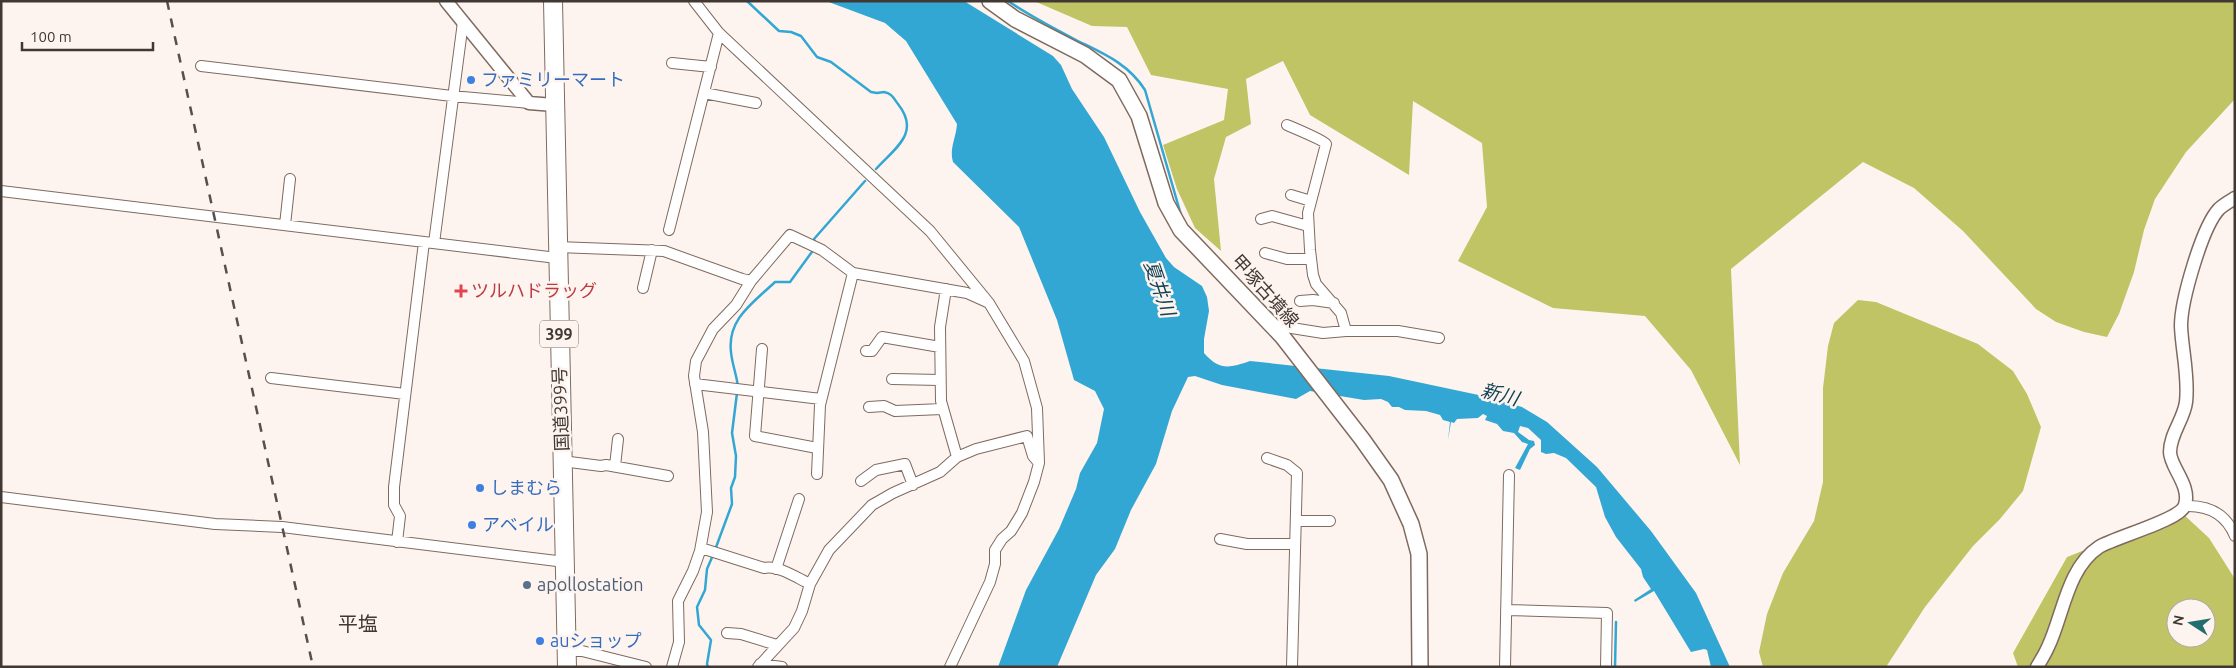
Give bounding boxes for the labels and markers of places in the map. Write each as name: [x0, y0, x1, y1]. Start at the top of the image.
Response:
place label: ファミリーマート: [481, 69, 625, 89]
marker: ファミリーマート: [465, 74, 477, 86]
place label: ツルハドラッグ: [471, 280, 597, 300]
marker: ツルハドラッグ: [455, 285, 467, 297]
place label: しまむら: [490, 477, 562, 497]
marker: しまむら: [474, 482, 486, 494]
place label: アベイル: [482, 514, 554, 534]
marker: アベイル: [466, 519, 478, 531]
place label: apollostation: [537, 574, 644, 594]
marker: apollostation: [521, 579, 533, 591]
place label: auショップ: [550, 630, 642, 650]
marker: auショップ: [534, 635, 546, 647]

